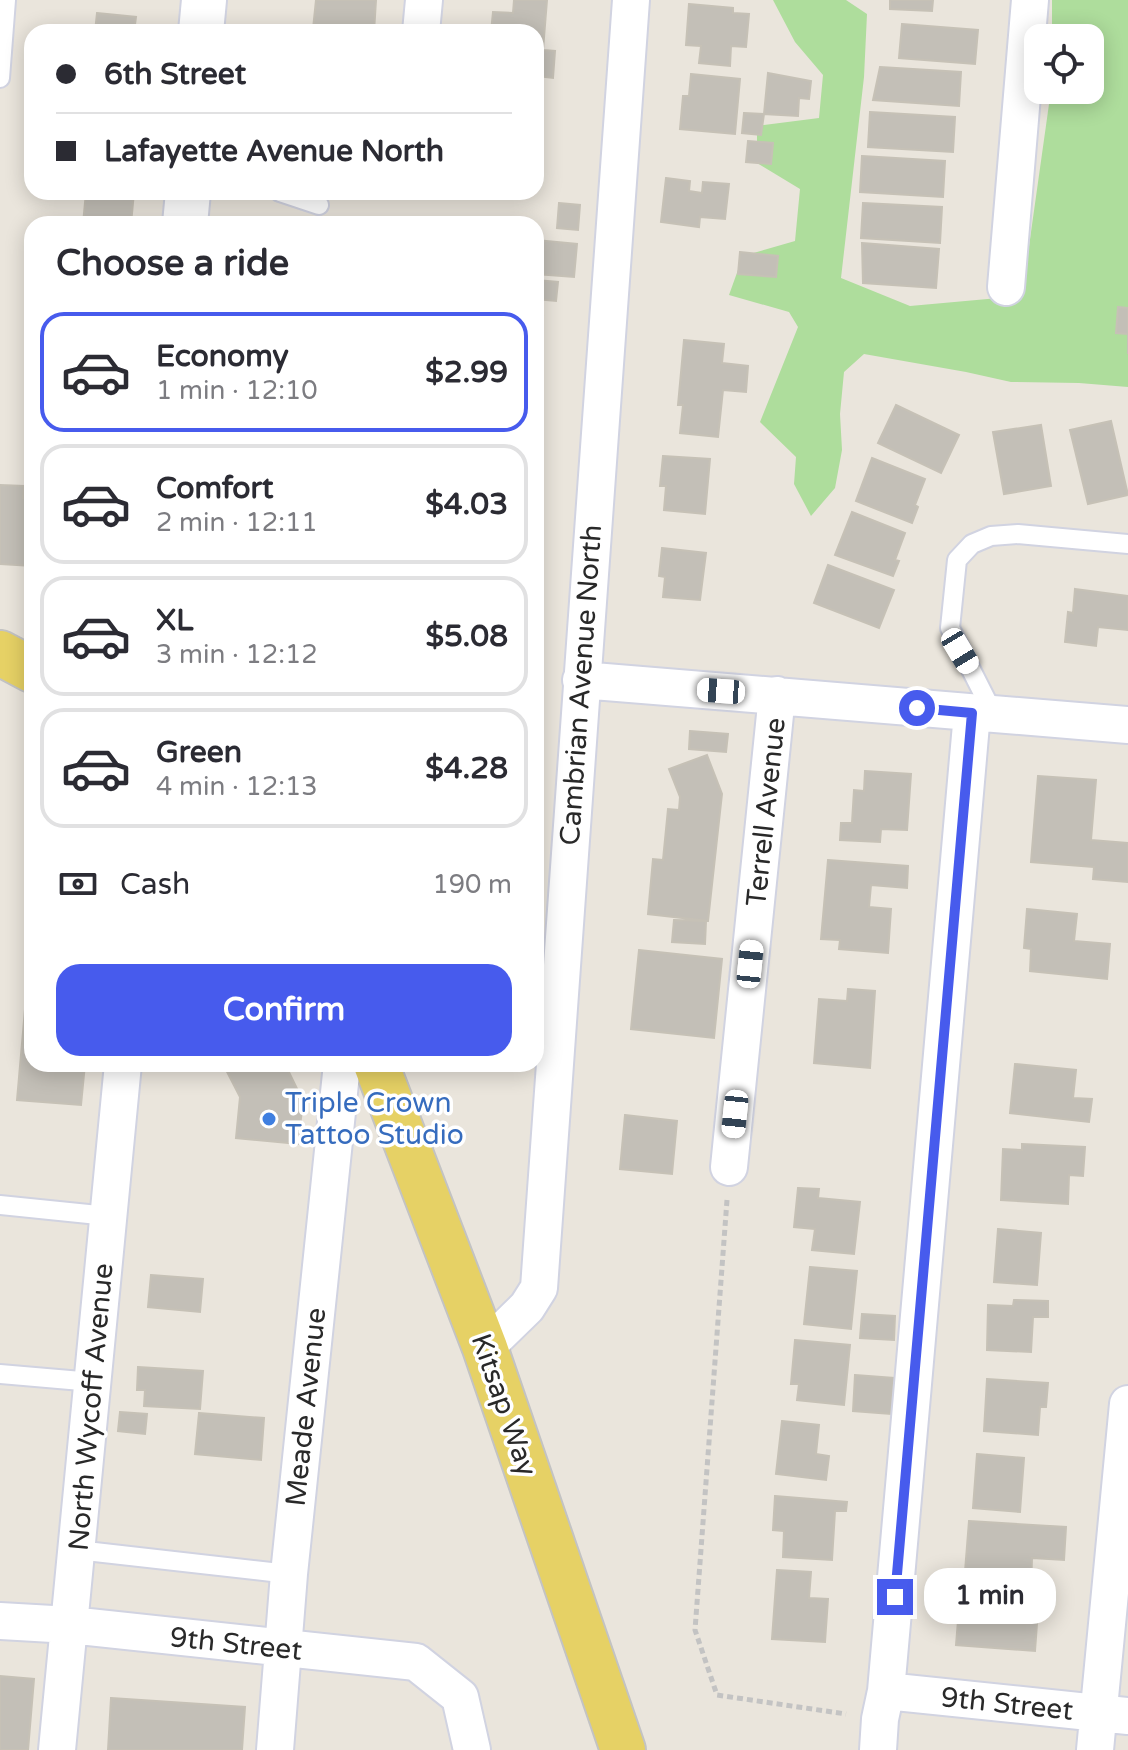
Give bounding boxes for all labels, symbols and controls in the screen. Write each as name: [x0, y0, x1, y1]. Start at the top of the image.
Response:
map controls: [1024, 24, 1104, 104]
button: locate: [1024, 24, 1104, 104]
text: 6th Street: [104, 56, 246, 93]
text: Lafayette Avenue North: [104, 133, 444, 170]
text: Choose a ride: [56, 242, 289, 285]
icon: car: [60, 336, 132, 408]
text: Economy: [156, 338, 289, 375]
text: $2.99: [425, 354, 508, 391]
text: 1 min · 12:10: [156, 375, 318, 406]
icon: car: [60, 468, 132, 540]
text: Comfort: [156, 470, 274, 507]
text: $4.03: [425, 486, 508, 523]
text: 2 min · 12:11: [156, 507, 318, 538]
street label: Cambrian Avenue North: [553, 523, 609, 847]
icon: car: [60, 600, 132, 672]
text: XL: [156, 602, 193, 639]
text: $5.08: [426, 618, 508, 655]
car: [937, 624, 983, 678]
text: 3 min · 12:12: [156, 639, 318, 670]
car: [696, 677, 746, 705]
route start: [899, 690, 935, 726]
street label: Terrell Avenue: [739, 716, 793, 908]
icon: car: [60, 732, 132, 804]
text: Green: [156, 734, 242, 771]
text: $4.28: [425, 750, 508, 787]
text: 4 min · 12:13: [156, 771, 318, 802]
icon: cash: [56, 862, 100, 906]
text: Cash: [120, 866, 190, 903]
text: 190 m: [432, 869, 512, 900]
car: [736, 939, 764, 989]
button: Confirm: [56, 964, 512, 1056]
place label: Triple Crown Tattoo Studio: [285, 1086, 464, 1152]
car: [721, 1089, 749, 1139]
marker: Triple Crown Tattoo Studio: [260, 1110, 278, 1128]
street label: North Wycoff Avenue: [61, 1262, 121, 1552]
street label: Meade Avenue: [279, 1306, 333, 1508]
street label: Kitsap Way: [464, 1329, 544, 1481]
callout: 1 min: [923, 1569, 1055, 1625]
route end: [877, 1579, 913, 1615]
text: 1 min: [955, 1580, 1025, 1611]
street label: 9th Street: [168, 1620, 304, 1668]
street label: 9th Street: [939, 1680, 1075, 1728]

